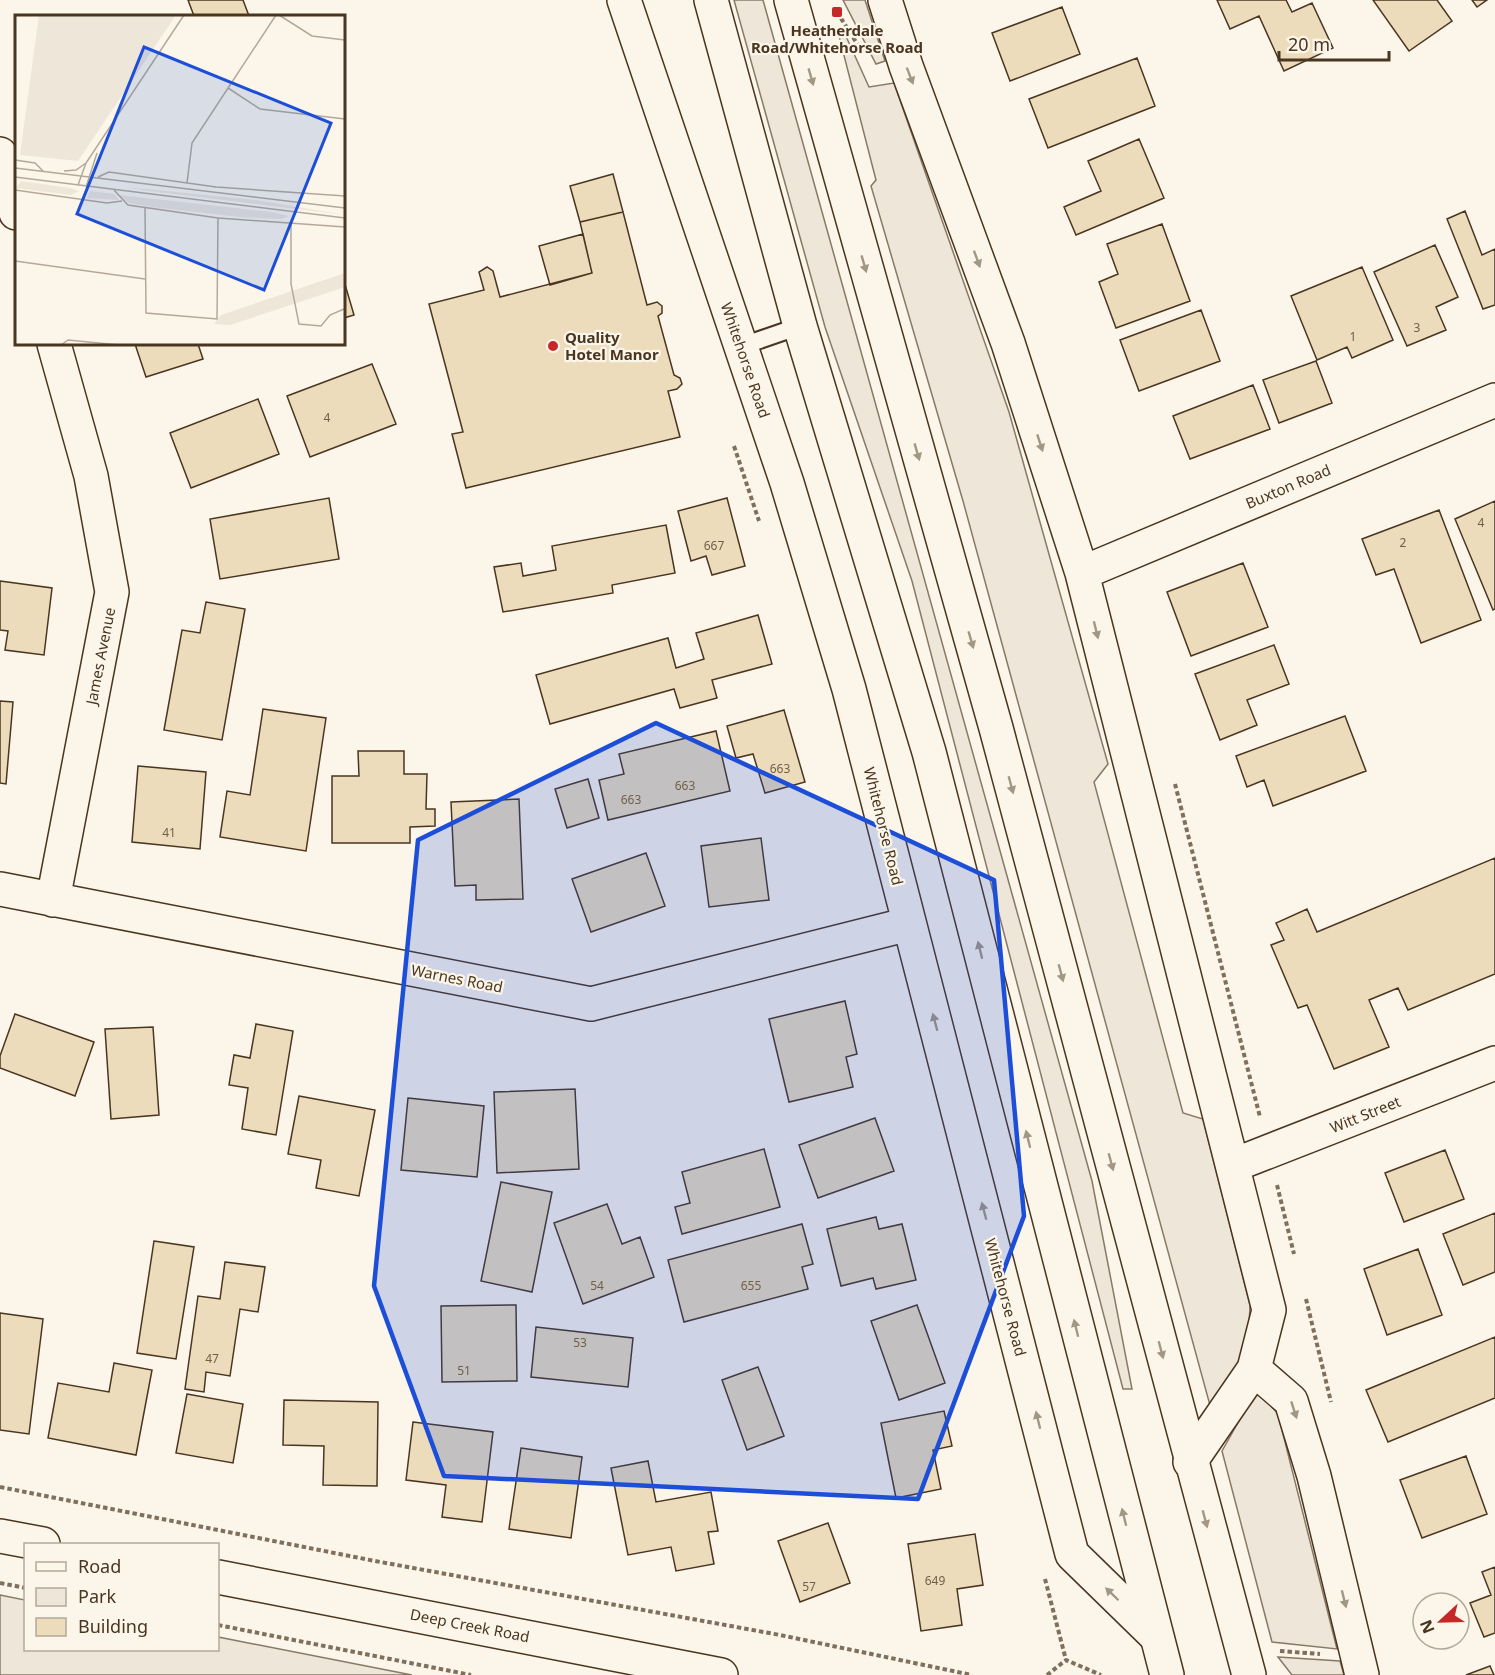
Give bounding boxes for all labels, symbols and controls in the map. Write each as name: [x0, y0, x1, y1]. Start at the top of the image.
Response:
marker: Heatherdale Road/Whitehorse Road: [830, 5, 844, 19]
inset map: [15, 15, 345, 345]
place label: Heatherdale Road/Whitehorse Road: [751, 20, 923, 57]
scale bar: [1279, 24, 1388, 62]
text: 20 m: [1288, 32, 1330, 56]
one-way arrow: [905, 67, 915, 85]
one-way arrow: [807, 68, 816, 86]
one-way arrow: [972, 250, 982, 268]
one-way arrow: [860, 256, 869, 274]
street label: Whitehorse Road: [717, 299, 775, 421]
house number: 3: [1414, 319, 1421, 336]
place label: Quality Hotel Manor: [565, 327, 659, 364]
house number: 1: [1350, 328, 1356, 345]
marker: Quality Hotel Manor: [546, 339, 560, 353]
house number: 4: [324, 409, 331, 426]
one-way arrow: [1036, 434, 1045, 452]
one-way arrow: [913, 443, 923, 461]
street label: Buxton Road: [1242, 459, 1334, 513]
house number: 4: [1478, 514, 1485, 531]
house number: 2: [1400, 534, 1407, 551]
house number: 667: [704, 537, 724, 554]
street label: James Avenue: [80, 606, 119, 708]
one-way arrow: [1092, 621, 1102, 639]
one-way arrow: [967, 631, 976, 649]
house number: 663: [770, 760, 790, 777]
street label: Whitehorse Road: [860, 765, 908, 887]
one-way arrow: [1007, 776, 1016, 794]
house number: 663: [675, 777, 695, 794]
house number: 663: [621, 791, 641, 808]
house number: 41: [162, 824, 176, 841]
one-way arrow: [975, 941, 984, 959]
street label: Warnes Road: [409, 959, 505, 997]
one-way arrow: [1057, 964, 1066, 982]
one-way arrow: [929, 1013, 939, 1031]
street label: Witt Street: [1327, 1091, 1404, 1137]
one-way arrow: [1023, 1129, 1033, 1148]
one-way arrow: [1107, 1153, 1116, 1171]
one-way arrow: [979, 1202, 988, 1220]
street label: Whitehorse Road: [981, 1236, 1031, 1358]
house number: 54: [590, 1277, 604, 1294]
house number: 655: [741, 1277, 761, 1294]
one-way arrow: [1071, 1318, 1081, 1337]
house number: 53: [573, 1334, 587, 1351]
one-way arrow: [1156, 1341, 1166, 1359]
house number: 47: [205, 1350, 219, 1367]
house number: 51: [457, 1362, 471, 1379]
one-way arrow: [1289, 1402, 1299, 1420]
one-way arrow: [1033, 1411, 1042, 1429]
one-way arrow: [1119, 1507, 1129, 1526]
one-way arrow: [1201, 1510, 1211, 1528]
legend: [24, 1543, 219, 1651]
text: Road: [78, 1554, 121, 1578]
house number: 649: [925, 1572, 945, 1589]
house number: 57: [802, 1578, 816, 1595]
text: Park: [78, 1584, 116, 1608]
one-way arrow: [1106, 1587, 1120, 1601]
one-way arrow: [1339, 1590, 1349, 1608]
north arrow: [1411, 1591, 1471, 1651]
street label: Deep Creek Road: [409, 1604, 531, 1646]
text: Building: [78, 1614, 148, 1638]
text: N: [1414, 1616, 1440, 1637]

